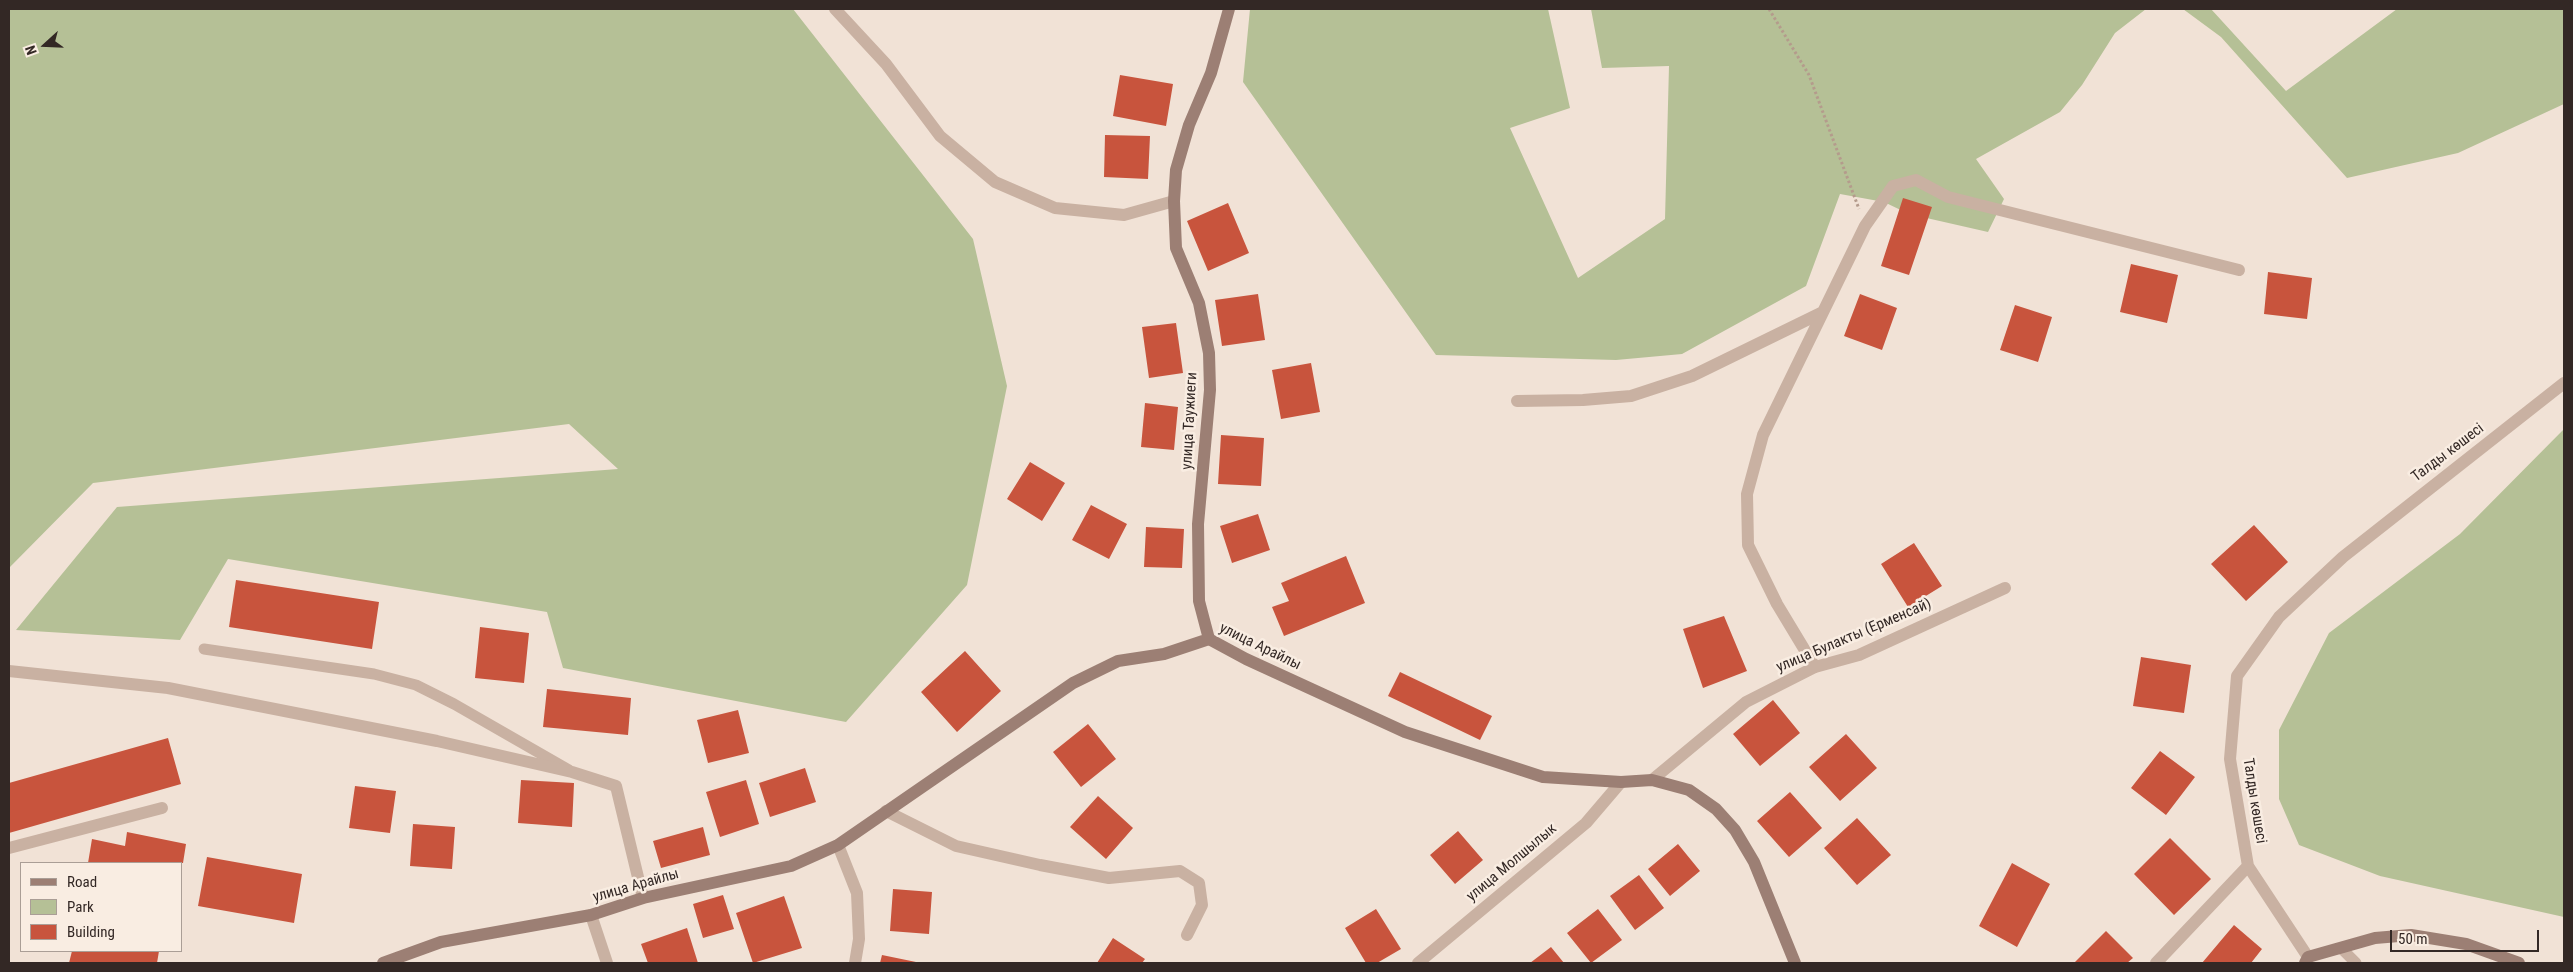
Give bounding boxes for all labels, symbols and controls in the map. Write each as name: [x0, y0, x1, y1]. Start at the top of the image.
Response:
north arrow: [20, 20, 70, 70]
text: N: [22, 43, 40, 57]
street label: улица Таужиеги: [1178, 372, 1202, 470]
street label: Талды көшесі: [2408, 420, 2488, 486]
street label: улица Булакты (Ерменсай): [1774, 595, 1934, 677]
street label: улица Арайлы: [1216, 620, 1304, 674]
street label: Талды көшесі: [2238, 757, 2270, 845]
street label: улица Молшылык: [1463, 820, 1561, 906]
legend: [20, 862, 182, 952]
street label: улица Арайлы: [591, 865, 681, 907]
text: Road: [67, 873, 97, 891]
text: Park: [67, 898, 94, 916]
scale bar: [2393, 920, 2542, 952]
text: Building: [67, 923, 115, 941]
text: 50 m: [2398, 930, 2428, 948]

